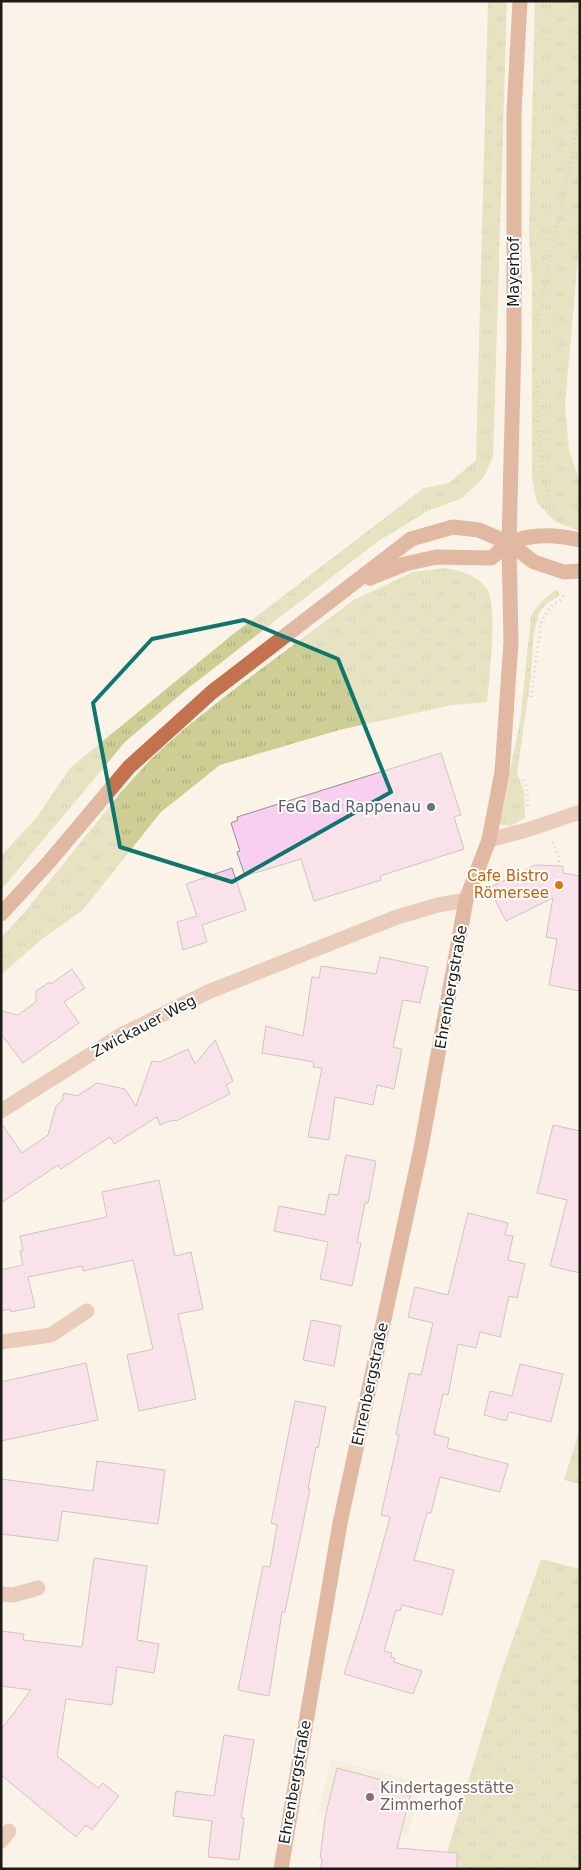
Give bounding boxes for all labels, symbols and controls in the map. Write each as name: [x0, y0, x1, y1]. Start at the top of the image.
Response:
street label: Mayerhof: [505, 236, 523, 307]
place label: FeG Bad Rappenau: [278, 798, 421, 816]
marker: FeG Bad Rappenau: [425, 801, 437, 813]
place label: Cafe Bistro Römersee: [467, 867, 549, 902]
marker: Cafe Bistro Römersee: [553, 879, 565, 891]
street label: Ehrenbergstraße: [431, 924, 471, 1050]
street label: Zwickauer Weg: [89, 991, 199, 1061]
street label: Ehrenbergstraße: [348, 1321, 392, 1447]
street label: Ehrenbergstraße: [275, 1719, 315, 1845]
place label: Kindertagesstätte Zimmerhof: [380, 1779, 514, 1814]
marker: Kindertagesstätte Zimmerhof: [364, 1791, 376, 1803]

